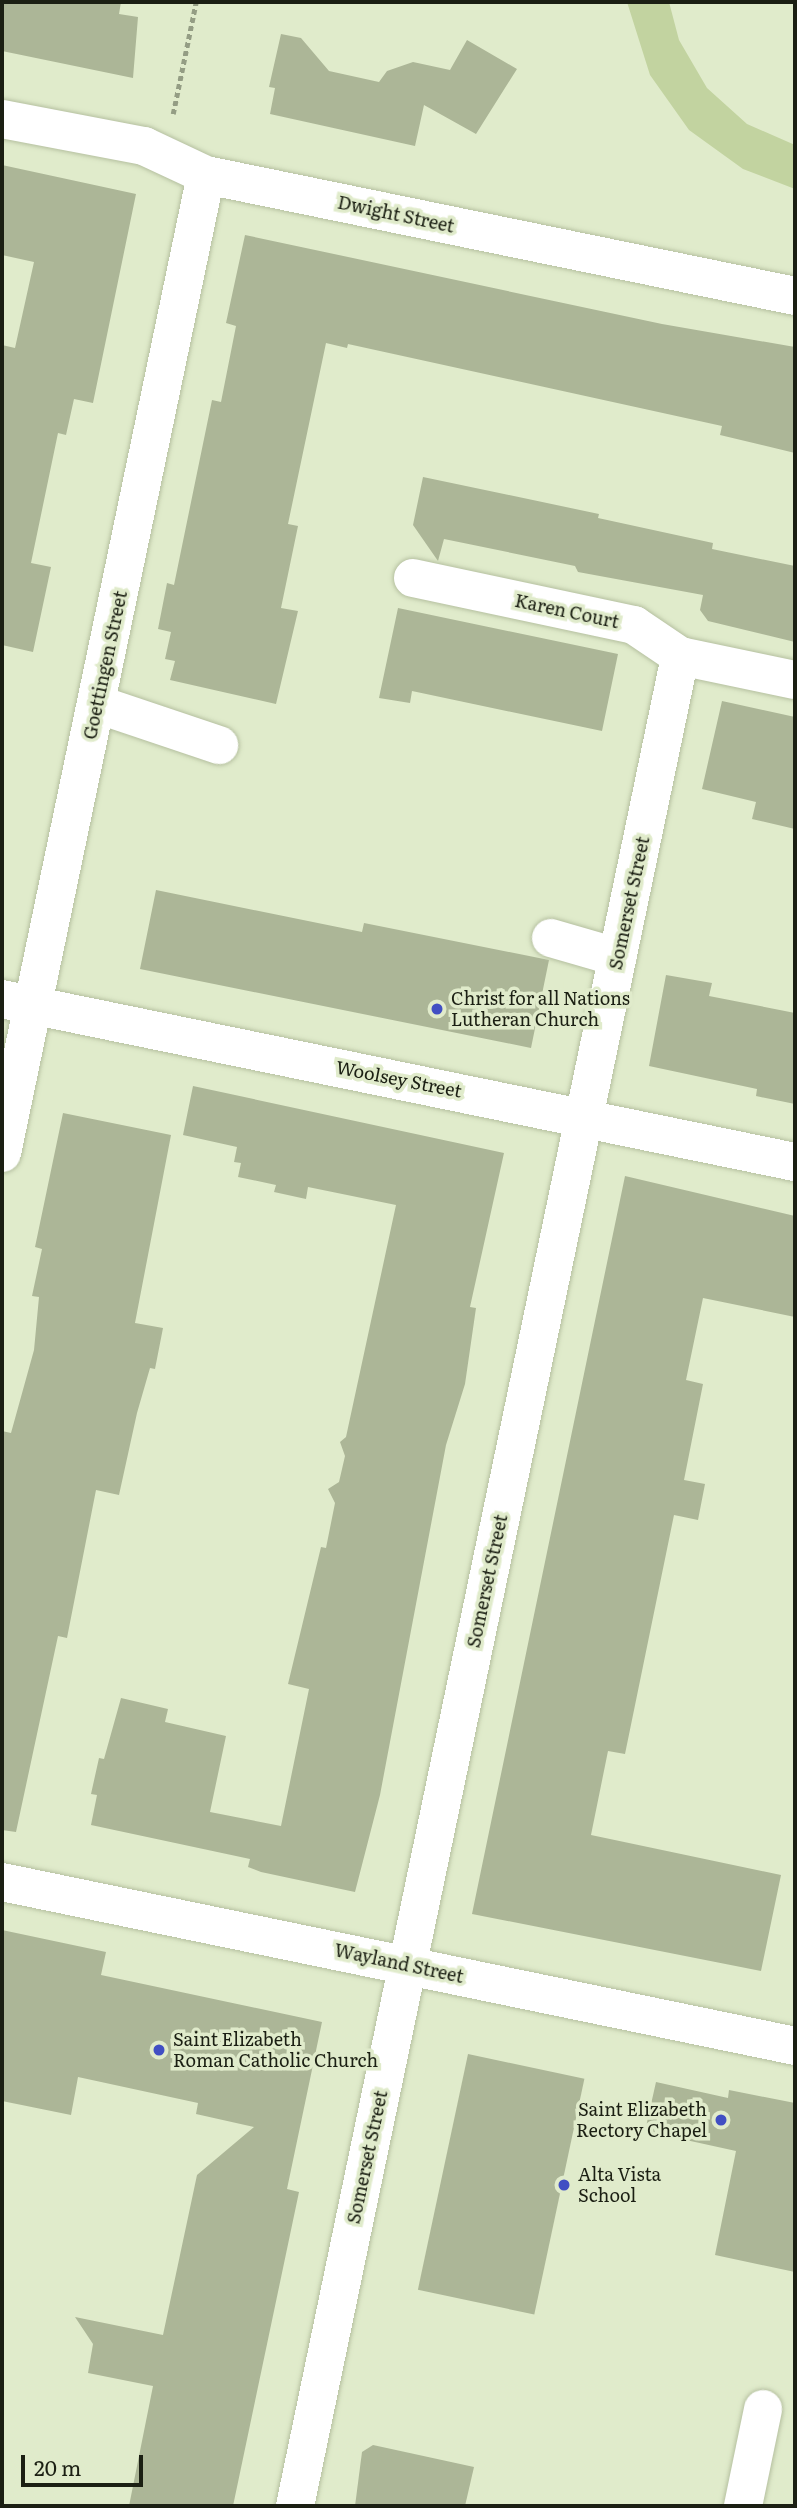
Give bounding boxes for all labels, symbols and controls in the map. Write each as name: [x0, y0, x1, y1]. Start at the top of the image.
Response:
street label: Dwight Street: [336, 191, 456, 237]
street label: Goettingen Street: [79, 589, 131, 741]
street label: Karen Court: [513, 589, 621, 633]
street label: Somerset Street: [604, 834, 654, 972]
place label: Christ for all Nations Lutheran Church: [451, 988, 630, 1030]
marker: Christ for all Nations Lutheran Church: [429, 1001, 445, 1017]
street label: Woolsey Street: [334, 1056, 464, 1102]
street label: Somerset Street: [462, 1512, 512, 1650]
street label: Wayland Street: [332, 1939, 466, 1987]
place label: Saint Elizabeth Roman Catholic Church: [173, 2029, 378, 2072]
marker: Saint Elizabeth Roman Catholic Church: [151, 2042, 167, 2058]
street label: Somerset Street: [342, 2088, 392, 2226]
place label: Saint Elizabeth Rectory Chapel: [576, 2099, 707, 2142]
marker: Saint Elizabeth Rectory Chapel: [713, 2112, 729, 2128]
place label: Alta Vista School: [578, 2164, 661, 2206]
marker: Alta Vista School: [556, 2177, 572, 2193]
scale bar: [24, 2442, 147, 2486]
text: 20 m: [34, 2451, 81, 2482]

